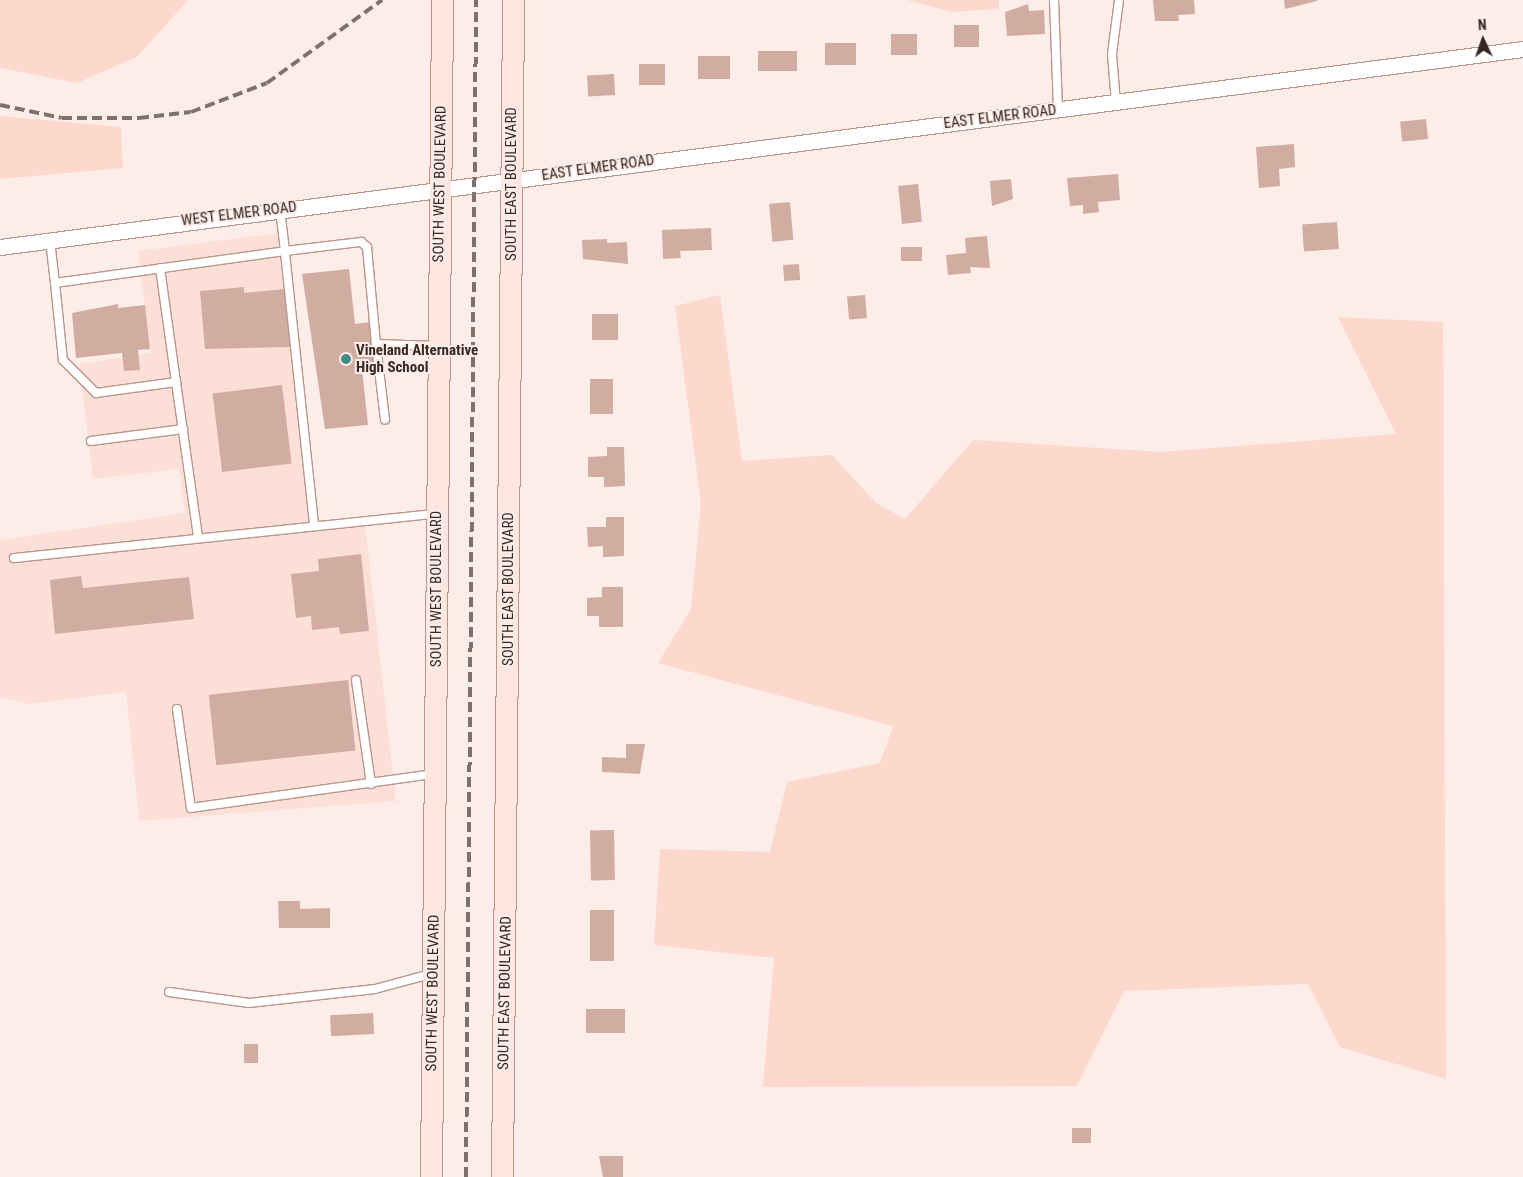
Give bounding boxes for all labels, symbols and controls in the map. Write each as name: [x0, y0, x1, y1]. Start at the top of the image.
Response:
north arrow: [1458, 15, 1508, 65]
text: N: [1478, 17, 1487, 33]
street label: EAST ELMER ROAD: [942, 101, 1058, 133]
street label: SOUTH WEST BOULEVARD: [430, 105, 450, 263]
street label: SOUTH EAST BOULEVARD: [503, 107, 521, 261]
street label: EAST ELMER ROAD: [540, 151, 656, 185]
street label: WEST ELMER ROAD: [180, 198, 298, 230]
place label: Vineland Alternative High School: [356, 341, 478, 376]
marker: Vineland Alternative High School: [340, 353, 352, 365]
street label: SOUTH WEST BOULEVARD: [428, 511, 446, 667]
street label: SOUTH EAST BOULEVARD: [500, 512, 518, 666]
street label: SOUTH WEST BOULEVARD: [423, 914, 443, 1072]
street label: SOUTH EAST BOULEVARD: [495, 916, 515, 1070]

